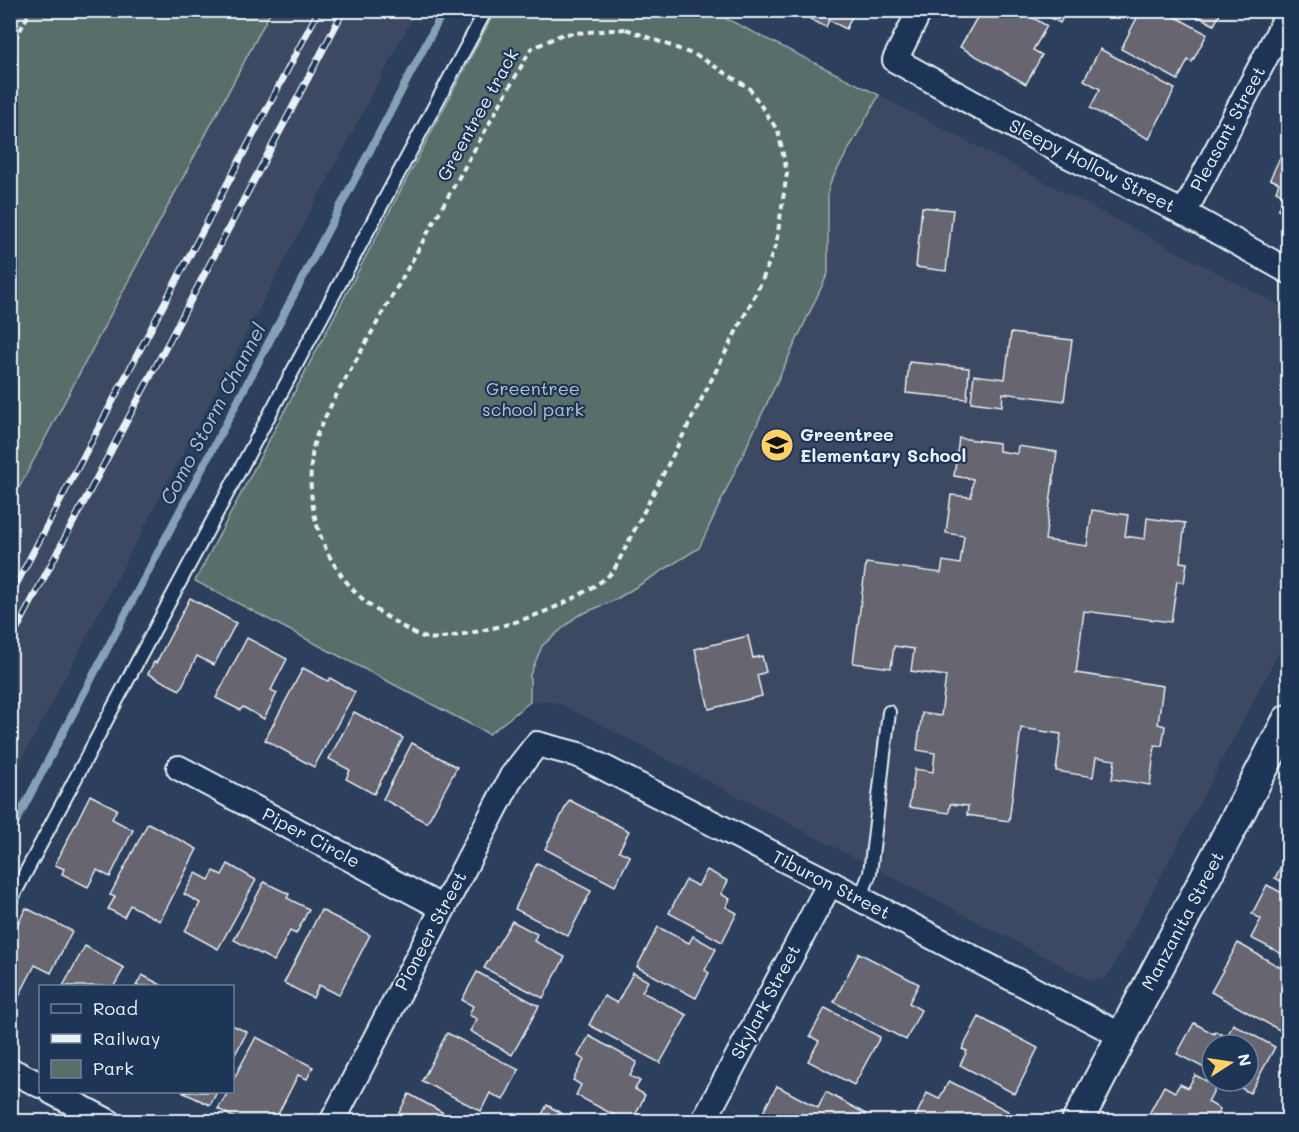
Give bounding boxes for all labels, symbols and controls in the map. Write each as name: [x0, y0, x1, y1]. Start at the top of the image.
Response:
street label: Greentree track: [431, 44, 523, 185]
street label: Pleasant Street: [1184, 62, 1270, 195]
street label: Sleepy Hollow Street: [1005, 113, 1180, 217]
water label: Como Storm Channel: [153, 318, 271, 509]
park label: Greentree school park: [482, 376, 584, 421]
place label: Greentree Elementary School: [800, 422, 966, 467]
school or university icon: Greentree Elementary School: [759, 427, 795, 463]
street label: Piper Circle: [259, 801, 364, 873]
street label: Tiburon Street: [768, 844, 895, 924]
street label: Manzanita Street: [1135, 847, 1229, 994]
street label: Pioneer Street: [389, 867, 472, 994]
street label: Skylark Street: [725, 940, 805, 1063]
legend: [39, 985, 234, 1093]
text: Road: [93, 996, 138, 1020]
text: Railway: [93, 1026, 160, 1050]
north arrow: [1200, 1033, 1260, 1093]
text: N: [1234, 1052, 1257, 1068]
text: Park: [93, 1056, 134, 1080]

